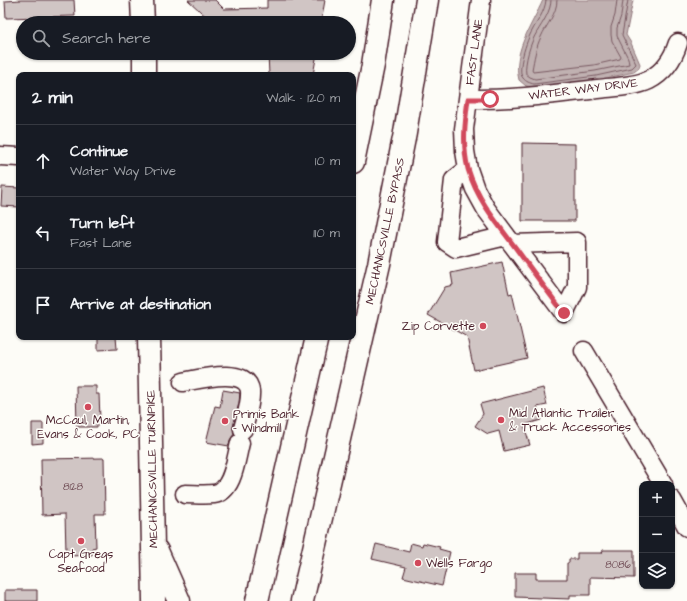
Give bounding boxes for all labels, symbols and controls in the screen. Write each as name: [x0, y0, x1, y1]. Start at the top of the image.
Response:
search box: [16, 16, 356, 60]
street label: FAST LANE: [461, 18, 488, 86]
icon: search: [30, 27, 52, 49]
text: Search here: [62, 28, 151, 49]
street label: WATER WAY DRIVE: [527, 74, 639, 105]
text: 2 min: [32, 86, 73, 110]
text: Walk · 120 m: [266, 89, 340, 107]
route start: [481, 90, 499, 108]
text: Continue: [70, 141, 128, 162]
icon: ahead: [32, 150, 54, 172]
text: 10 m: [315, 152, 340, 170]
street label: MECHANICSVILLE BYPASS: [362, 156, 409, 306]
text: Water Way Drive: [70, 162, 176, 180]
text: Turn left: [70, 213, 134, 234]
icon: left: [32, 222, 54, 244]
text: 110 m: [313, 224, 340, 242]
text: Fast Lane: [70, 234, 132, 252]
icon: arrive: [32, 294, 54, 316]
text: Arrive at destination: [70, 294, 211, 315]
route end: [555, 304, 573, 322]
place label: Zip Corvette: [402, 318, 475, 335]
marker: Zip Corvette: [478, 321, 488, 331]
street label: MECHANICSVILLE TURNPIKE: [143, 390, 162, 548]
marker: McCaul, Martin, Evans & Cook, PC: [83, 402, 93, 412]
place label: Mid Atlantic Trailer & Truck Accessories: [509, 405, 631, 436]
place label: Primis Bank - Windmill: [233, 406, 300, 437]
place label: McCaul, Martin, Evans & Cook, PC: [37, 412, 139, 443]
marker: Mid Atlantic Trailer & Truck Accessories: [496, 415, 506, 425]
marker: Primis Bank - Windmill: [220, 416, 230, 426]
house number: 8128: [63, 480, 83, 494]
map controls: [639, 481, 675, 589]
button: +: [639, 481, 675, 517]
button: −: [639, 517, 675, 553]
marker: Capt Gregs Seafood: [76, 536, 86, 546]
place label: Capt Gregs Seafood: [49, 546, 113, 577]
button: layers: [639, 553, 675, 589]
place label: Wells Fargo: [426, 555, 493, 573]
marker: Wells Fargo: [413, 558, 423, 568]
house number: 8086: [605, 558, 632, 572]

